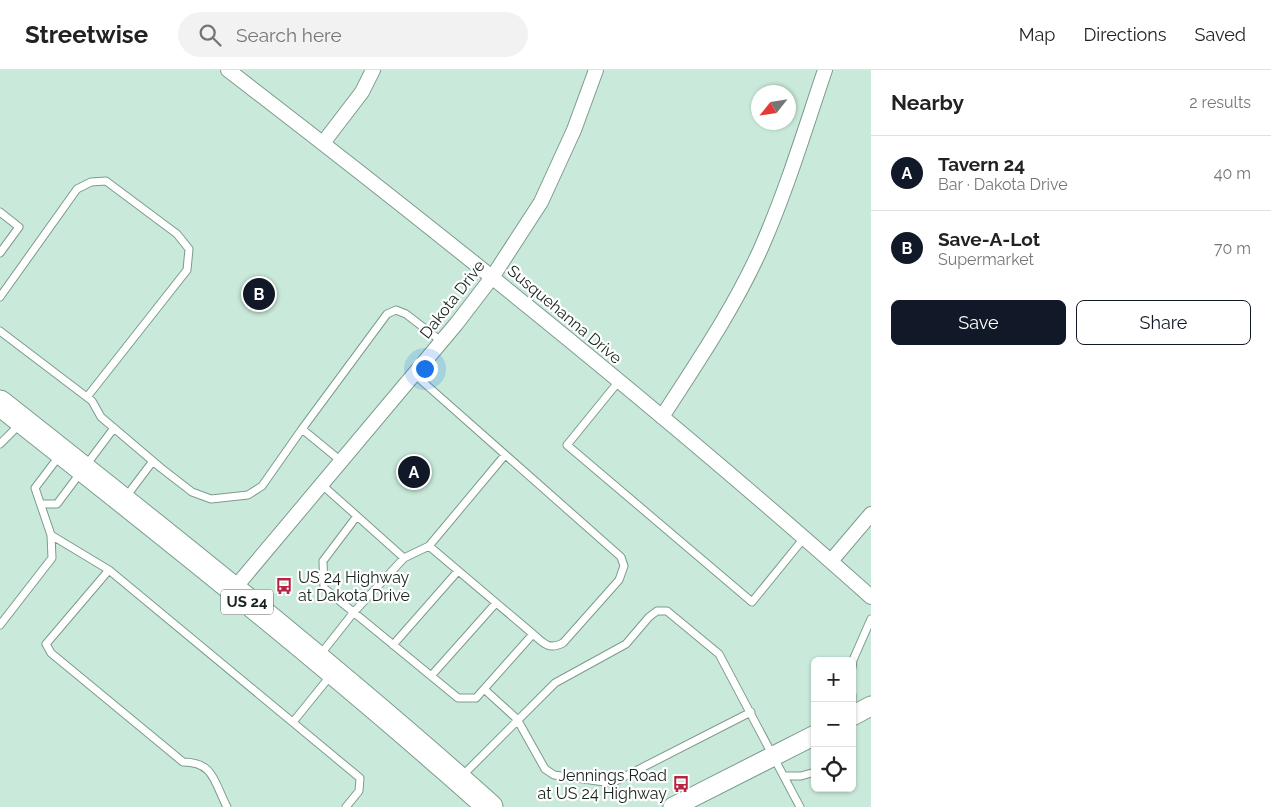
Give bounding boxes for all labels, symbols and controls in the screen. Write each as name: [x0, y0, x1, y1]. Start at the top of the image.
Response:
search box: [178, 12, 528, 57]
text: Streetwise: [25, 20, 148, 49]
icon: search: [196, 21, 224, 49]
text: Search here: [236, 24, 342, 46]
text: Map: [1019, 24, 1055, 45]
text: Directions: [1083, 24, 1167, 45]
text: Saved: [1195, 24, 1246, 45]
north arrow: [751, 85, 796, 130]
text: Nearby: [891, 90, 964, 115]
text: 2 results: [1189, 93, 1251, 112]
text: Tavern 24: [938, 153, 1025, 175]
text: A: [902, 164, 912, 183]
text: 40 m: [1214, 164, 1251, 183]
text: Bar · Dakota Drive: [938, 175, 1068, 194]
text: Save-A-Lot: [938, 228, 1040, 250]
text: B: [902, 239, 912, 258]
text: 70 m: [1214, 239, 1251, 258]
text: Supermarket: [938, 250, 1034, 269]
street label: Dakota Drive: [416, 256, 489, 342]
street label: Susquehanna Drive: [504, 261, 626, 368]
pin: B: [243, 275, 275, 313]
button: Save: [891, 300, 1066, 345]
button: Share: [1076, 300, 1251, 345]
your location: [412, 356, 438, 382]
pin: A: [398, 453, 430, 491]
place label: US 24 Highway at Dakota Drive: [298, 568, 410, 605]
bus stop icon: US 24 Highway at Dakota Drive: [274, 576, 294, 596]
road number: US 24: [221, 590, 273, 614]
map controls: [811, 657, 856, 792]
button: +: [811, 657, 856, 702]
button: −: [811, 702, 856, 747]
button: locate: [811, 747, 856, 792]
place label: Jennings Road at US 24 Highway: [538, 766, 667, 803]
bus stop icon: Jennings Road at US 24 Highway: [671, 774, 691, 794]

